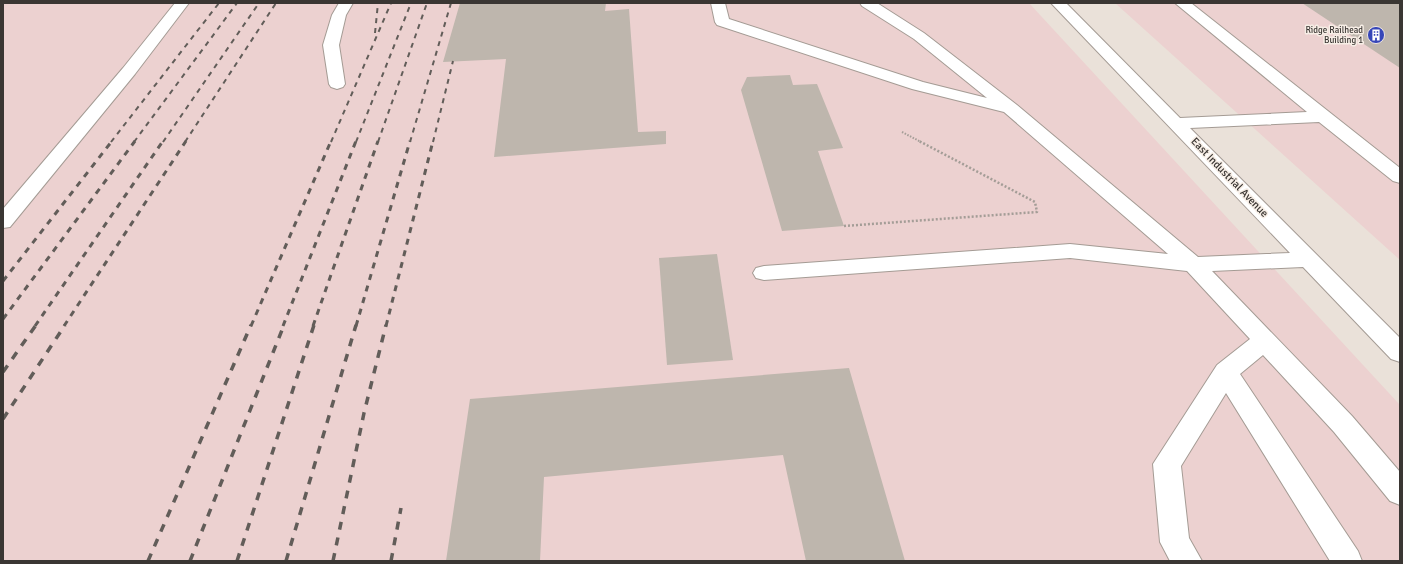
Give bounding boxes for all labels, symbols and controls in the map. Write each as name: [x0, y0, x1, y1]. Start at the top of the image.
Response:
place label: Ridge Railhead Building 1: [1305, 25, 1363, 46]
building icon: Ridge Railhead Building 1: [1366, 25, 1386, 45]
street label: East Industrial Avenue: [1188, 135, 1271, 220]

